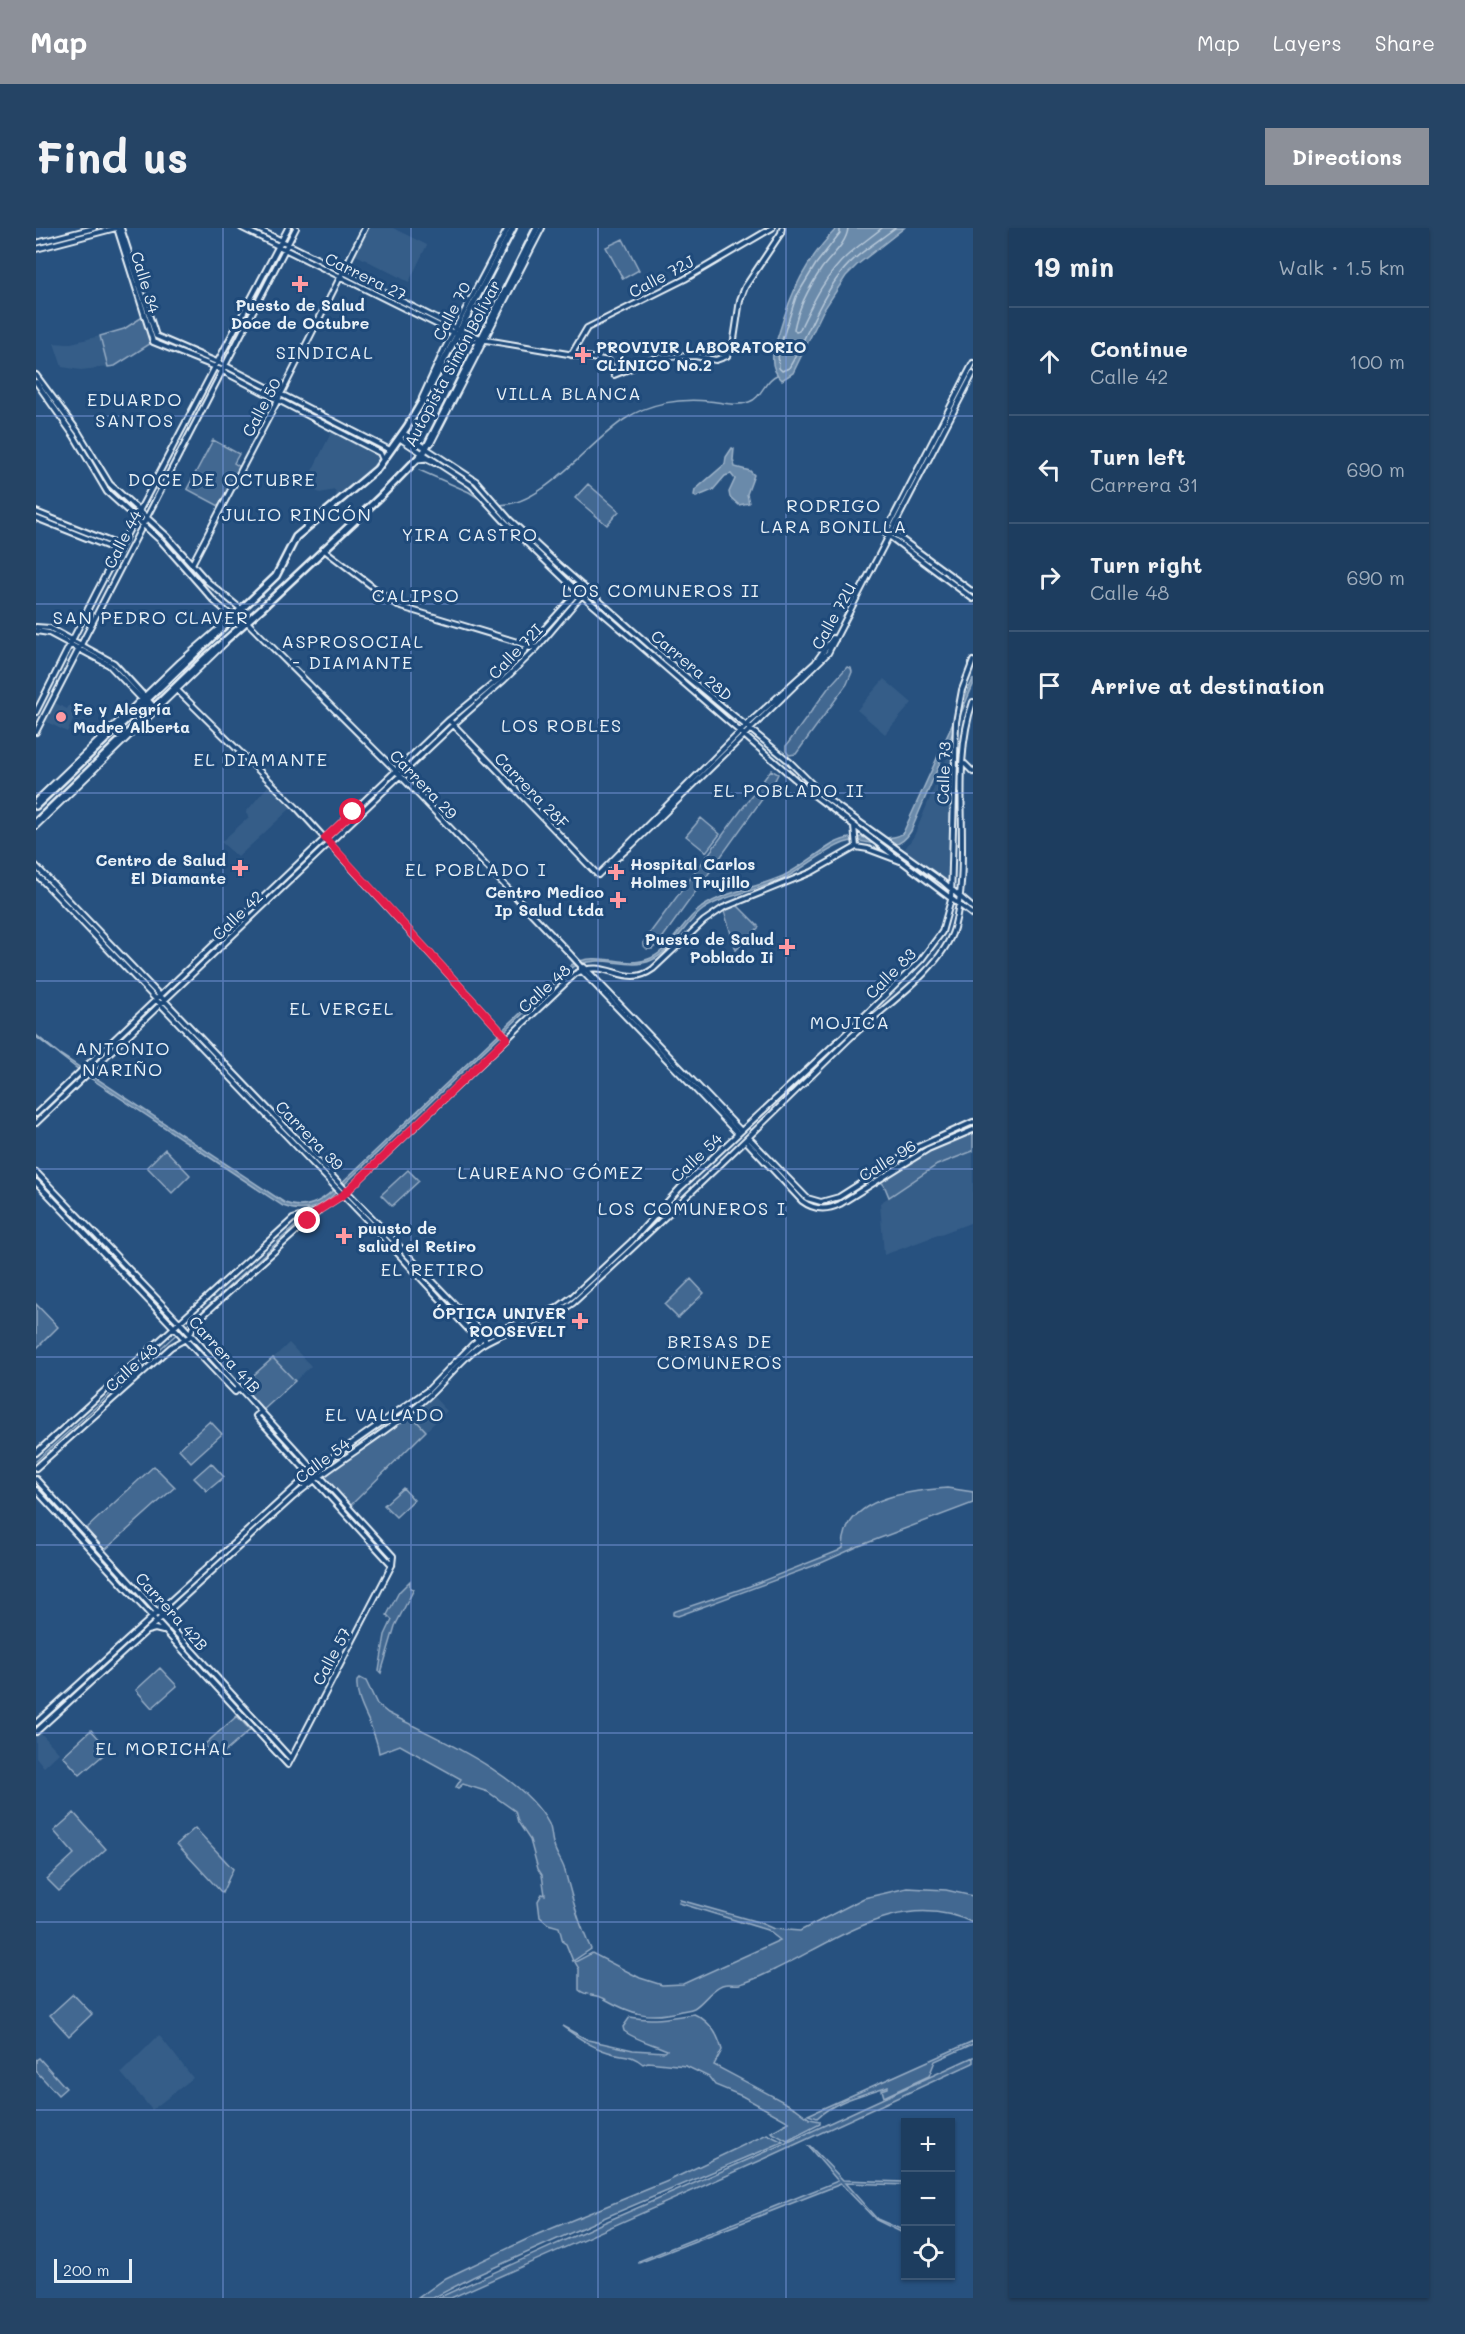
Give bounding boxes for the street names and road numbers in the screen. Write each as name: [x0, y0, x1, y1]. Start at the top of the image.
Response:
street label: Carrera 27: [322, 247, 410, 305]
street label: Calle 34: [127, 249, 165, 316]
street label: Calle 72J: [625, 250, 697, 302]
street label: Autopista Simón Bolívar: [399, 276, 505, 450]
street label: Calle 70: [427, 278, 475, 344]
street label: Calle 50: [237, 374, 285, 440]
street label: Calle 44: [98, 506, 146, 572]
street label: Calle 72U: [806, 579, 860, 653]
street label: Calle 72I: [483, 619, 547, 683]
street label: Carrera 28D: [647, 625, 737, 705]
street label: Calle 73: [931, 741, 955, 805]
street label: Carrera 29: [386, 745, 462, 823]
street label: Carrera 28F: [490, 747, 574, 833]
street label: Calle 42: [207, 886, 267, 944]
street label: Calle 83: [860, 943, 920, 1003]
street label: Calle 48: [513, 959, 575, 1017]
street label: Carrera 39: [271, 1096, 349, 1174]
street label: Calle 54: [666, 1127, 727, 1186]
street label: Calle 96: [854, 1134, 920, 1186]
street label: Carrera 41B: [185, 1311, 265, 1397]
street label: Calle 48: [100, 1338, 162, 1396]
street label: Calle 54: [290, 1432, 354, 1487]
street label: Carrera 42B: [131, 1567, 213, 1655]
street label: Calle 57: [307, 1623, 355, 1689]

